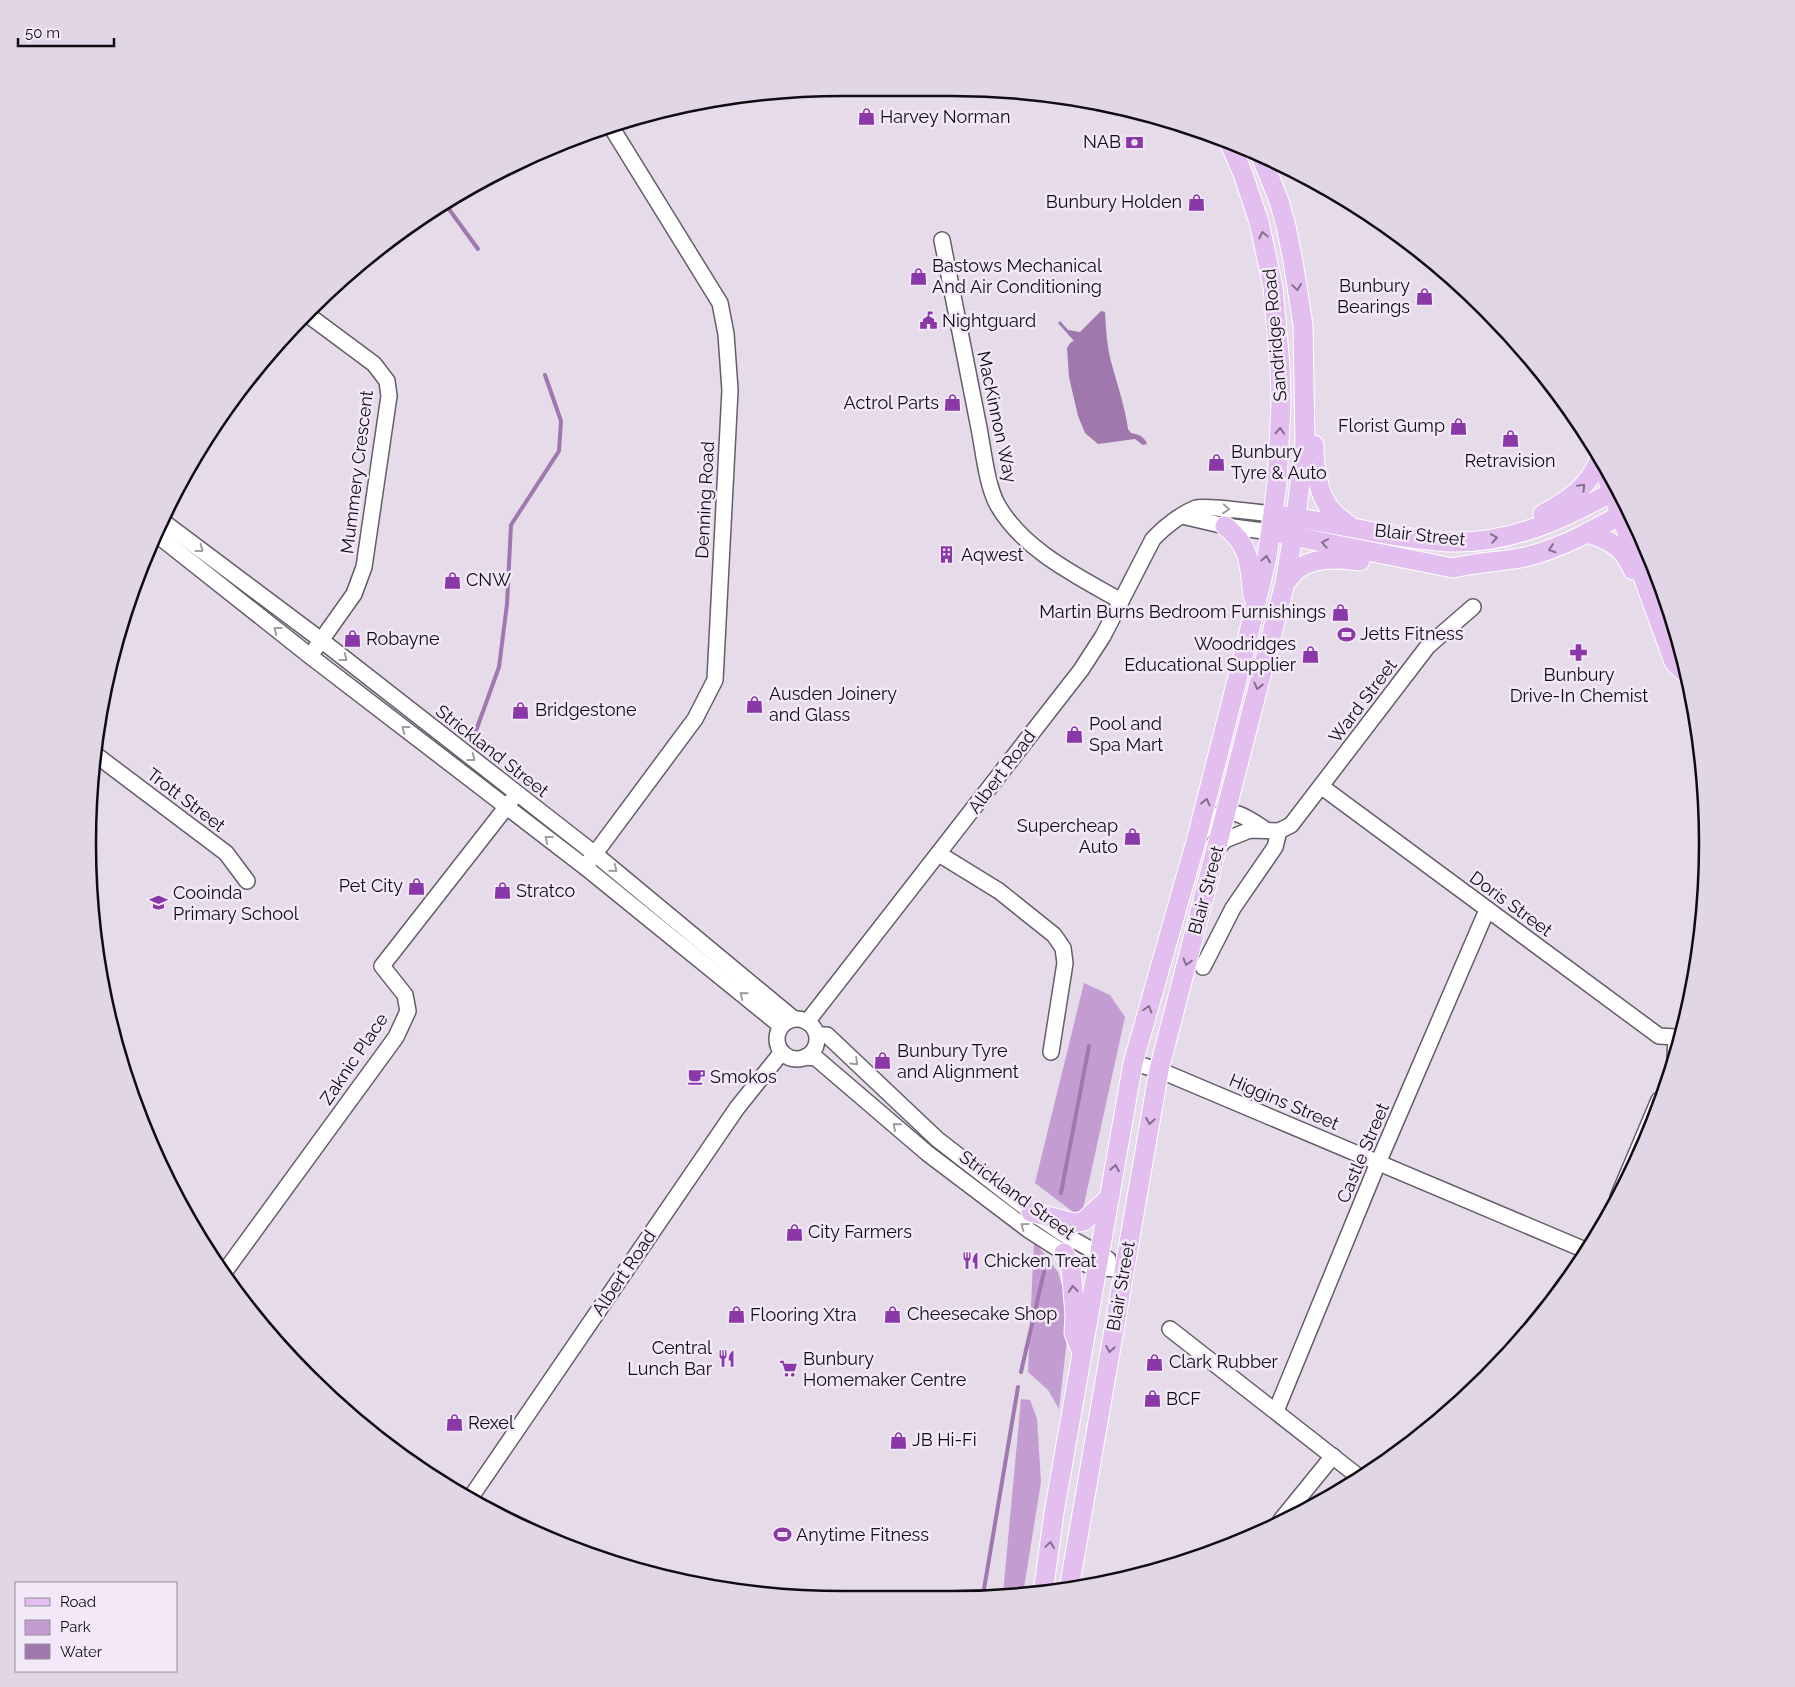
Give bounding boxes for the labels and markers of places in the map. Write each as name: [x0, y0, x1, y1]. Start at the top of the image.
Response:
place label: Harvey Norman: [880, 106, 1010, 127]
shop icon: Harvey Norman: [856, 107, 876, 127]
place label: NAB: [1083, 131, 1121, 152]
bank icon: NAB: [1125, 132, 1145, 152]
place label: Bunbury Holden: [1046, 191, 1182, 212]
shop icon: Bunbury Holden: [1186, 192, 1206, 212]
place label: Bastows Mechanical And Air Conditioning: [932, 255, 1102, 297]
shop icon: Bastows Mechanical And Air Conditioning: [908, 266, 928, 286]
place label: Bunbury Bearings: [1337, 275, 1410, 317]
shop icon: Bunbury Bearings: [1414, 286, 1434, 306]
place label: Nightguard: [942, 310, 1036, 331]
public building icon: Nightguard: [918, 311, 938, 331]
place label: Actrol Parts: [844, 392, 939, 413]
shop icon: Actrol Parts: [943, 393, 963, 413]
place label: Florist Gump: [1338, 415, 1445, 436]
shop icon: Florist Gump: [1449, 416, 1469, 436]
shop icon: Retravision: [1500, 428, 1520, 448]
place label: Bunbury Tyre & Auto: [1231, 441, 1327, 483]
place label: Retravision: [1464, 450, 1556, 471]
shop icon: Bunbury Tyre & Auto: [1207, 452, 1227, 472]
place label: Aqwest: [961, 544, 1024, 565]
building icon: Aqwest: [937, 545, 957, 565]
place label: CNW: [466, 569, 511, 590]
shop icon: CNW: [442, 570, 462, 590]
place label: Martin Burns Bedroom Furnishings: [1039, 601, 1326, 622]
shop icon: Martin Burns Bedroom Furnishings: [1330, 602, 1350, 622]
place label: Jetts Fitness: [1360, 623, 1464, 644]
sports icon: Jetts Fitness: [1336, 624, 1356, 644]
place label: Robayne: [366, 628, 440, 649]
shop icon: Robayne: [342, 629, 362, 649]
place label: Woodridges Educational Supplier: [1124, 633, 1297, 675]
pharmacy icon: Bunbury Drive-In Chemist: [1569, 642, 1589, 662]
shop icon: Woodridges Educational Supplier: [1300, 644, 1320, 664]
place label: Bunbury Drive-In Chemist: [1510, 664, 1648, 706]
place label: Ausden Joinery and Glass: [769, 683, 897, 725]
shop icon: Ausden Joinery and Glass: [745, 694, 765, 714]
place label: Bridgestone: [535, 699, 637, 720]
shop icon: Bridgestone: [511, 700, 531, 720]
place label: Pool and Spa Mart: [1089, 713, 1163, 755]
shop icon: Pool and Spa Mart: [1065, 724, 1085, 744]
place label: Supercheap Auto: [1017, 815, 1118, 857]
shop icon: Supercheap Auto: [1122, 826, 1142, 846]
place label: Pet City: [339, 875, 403, 896]
shop icon: Pet City: [407, 876, 427, 896]
place label: Stratco: [516, 880, 575, 901]
shop icon: Stratco: [492, 881, 512, 901]
place label: Cooinda Primary School: [173, 882, 299, 924]
school or university icon: Cooinda Primary School: [149, 893, 169, 913]
place label: Bunbury Tyre and Alignment: [897, 1040, 1019, 1082]
shop icon: Bunbury Tyre and Alignment: [873, 1051, 893, 1071]
place label: Smokos: [710, 1066, 777, 1087]
cafe icon: Smokos: [686, 1067, 706, 1087]
place label: City Farmers: [808, 1221, 912, 1242]
shop icon: City Farmers: [784, 1222, 804, 1242]
place label: Chicken Treat: [984, 1250, 1097, 1271]
restaurant icon: Chicken Treat: [960, 1251, 980, 1271]
place label: Cheesecake Shop: [907, 1303, 1057, 1324]
place label: Flooring Xtra: [750, 1304, 857, 1325]
shop icon: Cheesecake Shop: [883, 1304, 903, 1324]
shop icon: Flooring Xtra: [726, 1305, 746, 1325]
place label: Central Lunch Bar: [627, 1337, 713, 1379]
restaurant icon: Central Lunch Bar: [716, 1348, 736, 1368]
place label: Bunbury Homemaker Centre: [803, 1348, 967, 1390]
place label: Clark Rubber: [1169, 1351, 1279, 1372]
shop icon: Clark Rubber: [1145, 1352, 1165, 1372]
supermarket icon: Bunbury Homemaker Centre: [779, 1359, 799, 1379]
place label: BCF: [1166, 1388, 1201, 1409]
shop icon: BCF: [1142, 1389, 1162, 1409]
place label: Rexel: [468, 1412, 514, 1433]
shop icon: Rexel: [444, 1413, 464, 1433]
place label: JB Hi-Fi: [912, 1429, 977, 1450]
shop icon: JB Hi-Fi: [888, 1430, 908, 1450]
place label: Anytime Fitness: [796, 1524, 929, 1545]
sports icon: Anytime Fitness: [772, 1525, 792, 1545]

